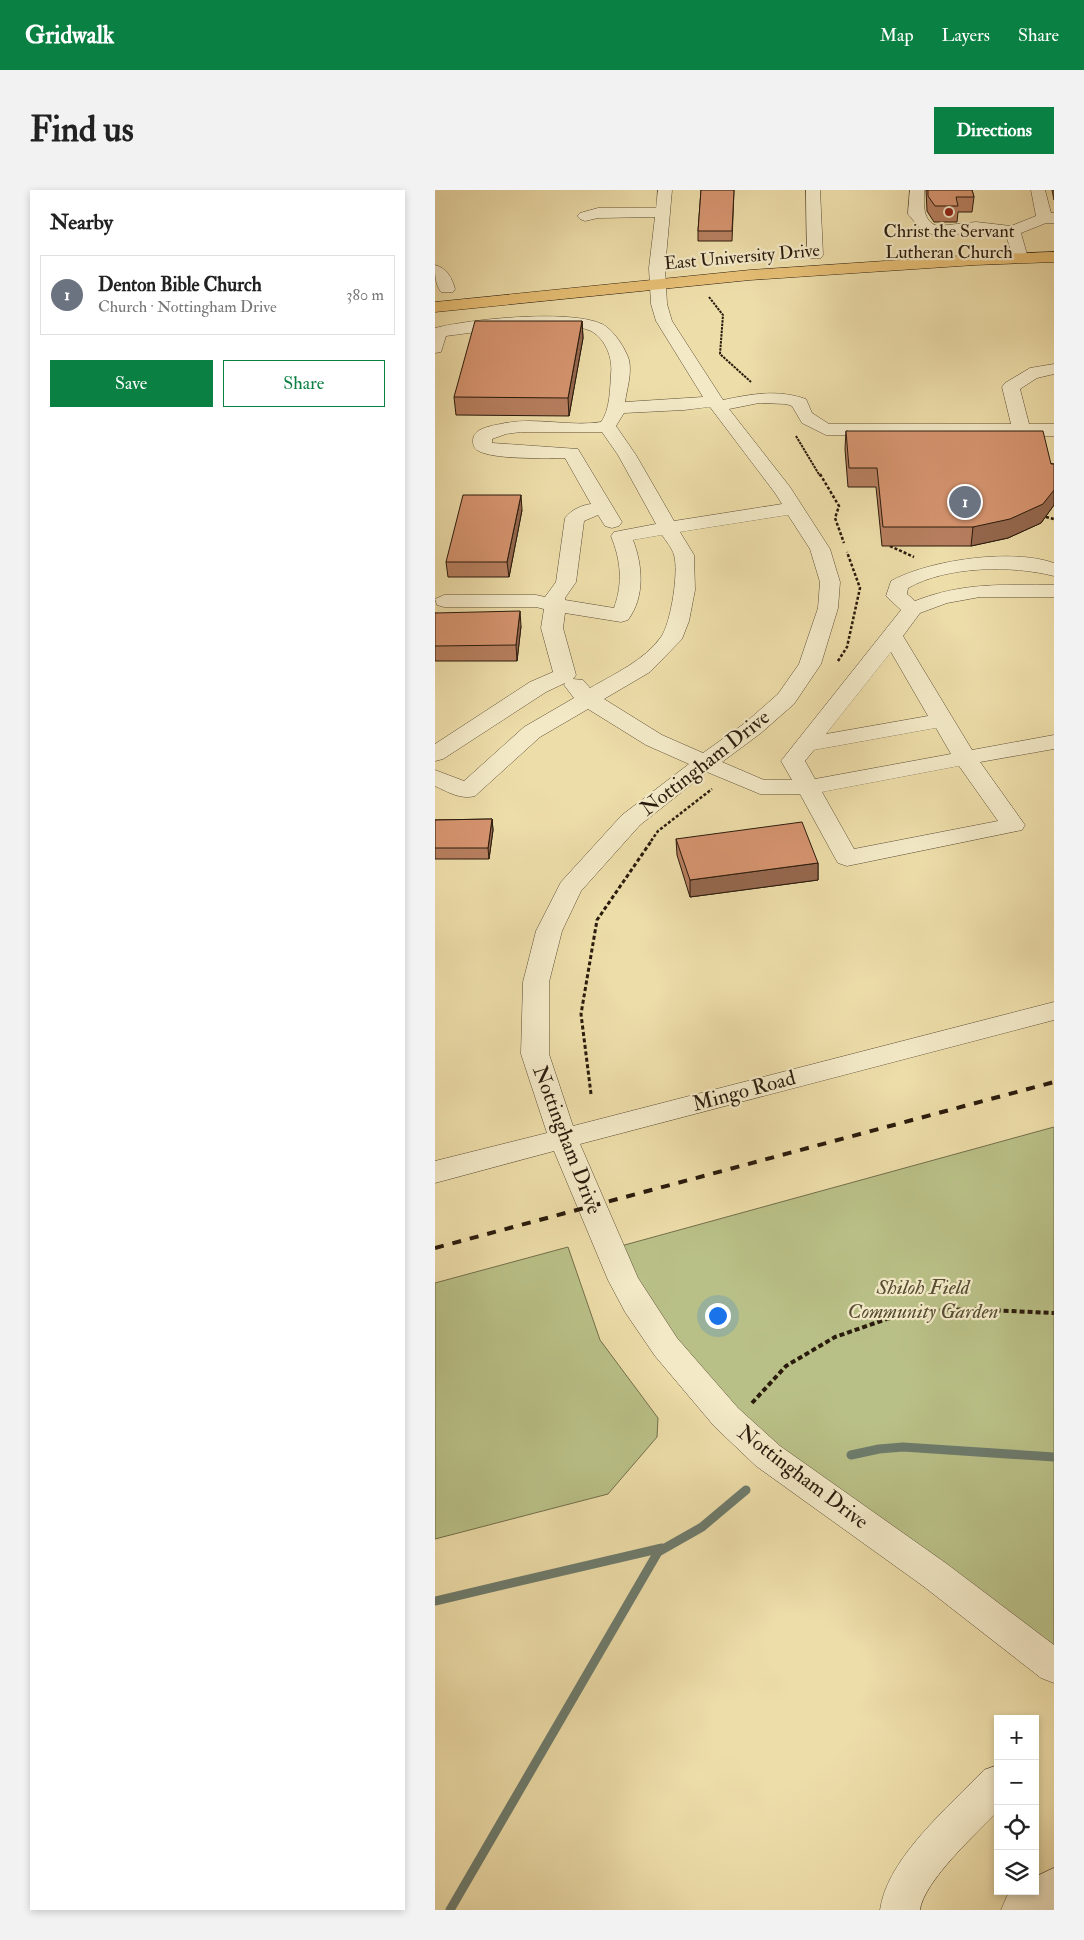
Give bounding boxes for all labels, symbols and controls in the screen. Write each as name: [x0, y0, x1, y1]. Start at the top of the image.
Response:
text: Gridwalk: [25, 20, 114, 51]
text: Map: [880, 24, 914, 47]
text: Layers: [942, 24, 990, 47]
text: Share: [1018, 24, 1059, 47]
button: Directions: [934, 107, 1054, 154]
text: Find us: [30, 108, 134, 152]
marker: Christ the Servant Lutheran Church: [943, 206, 955, 218]
text: Nearby: [50, 209, 113, 236]
place label: Christ the Servant Lutheran Church: [883, 220, 1015, 264]
street label: East University Drive: [663, 239, 821, 275]
text: Denton Bible Church: [98, 273, 262, 297]
text: 1: [64, 285, 70, 305]
text: 380 m: [346, 285, 384, 305]
text: Church · Nottingham Drive: [98, 297, 277, 317]
button: Save: [50, 360, 213, 407]
button: Share: [223, 360, 385, 407]
pin: 1: [949, 483, 981, 521]
street label: Nottingham Drive: [635, 704, 775, 822]
street label: Nottingham Drive: [526, 1062, 608, 1218]
street label: Mingo Road: [690, 1064, 799, 1118]
park label: Shiloh Field Community Garden: [847, 1274, 999, 1325]
your location: [705, 1303, 731, 1329]
street label: Nottingham Drive: [732, 1419, 874, 1535]
map controls: [994, 1715, 1039, 1895]
button: +: [994, 1715, 1039, 1760]
button: −: [994, 1760, 1039, 1805]
button: locate: [994, 1805, 1039, 1850]
button: layers: [994, 1850, 1039, 1895]

